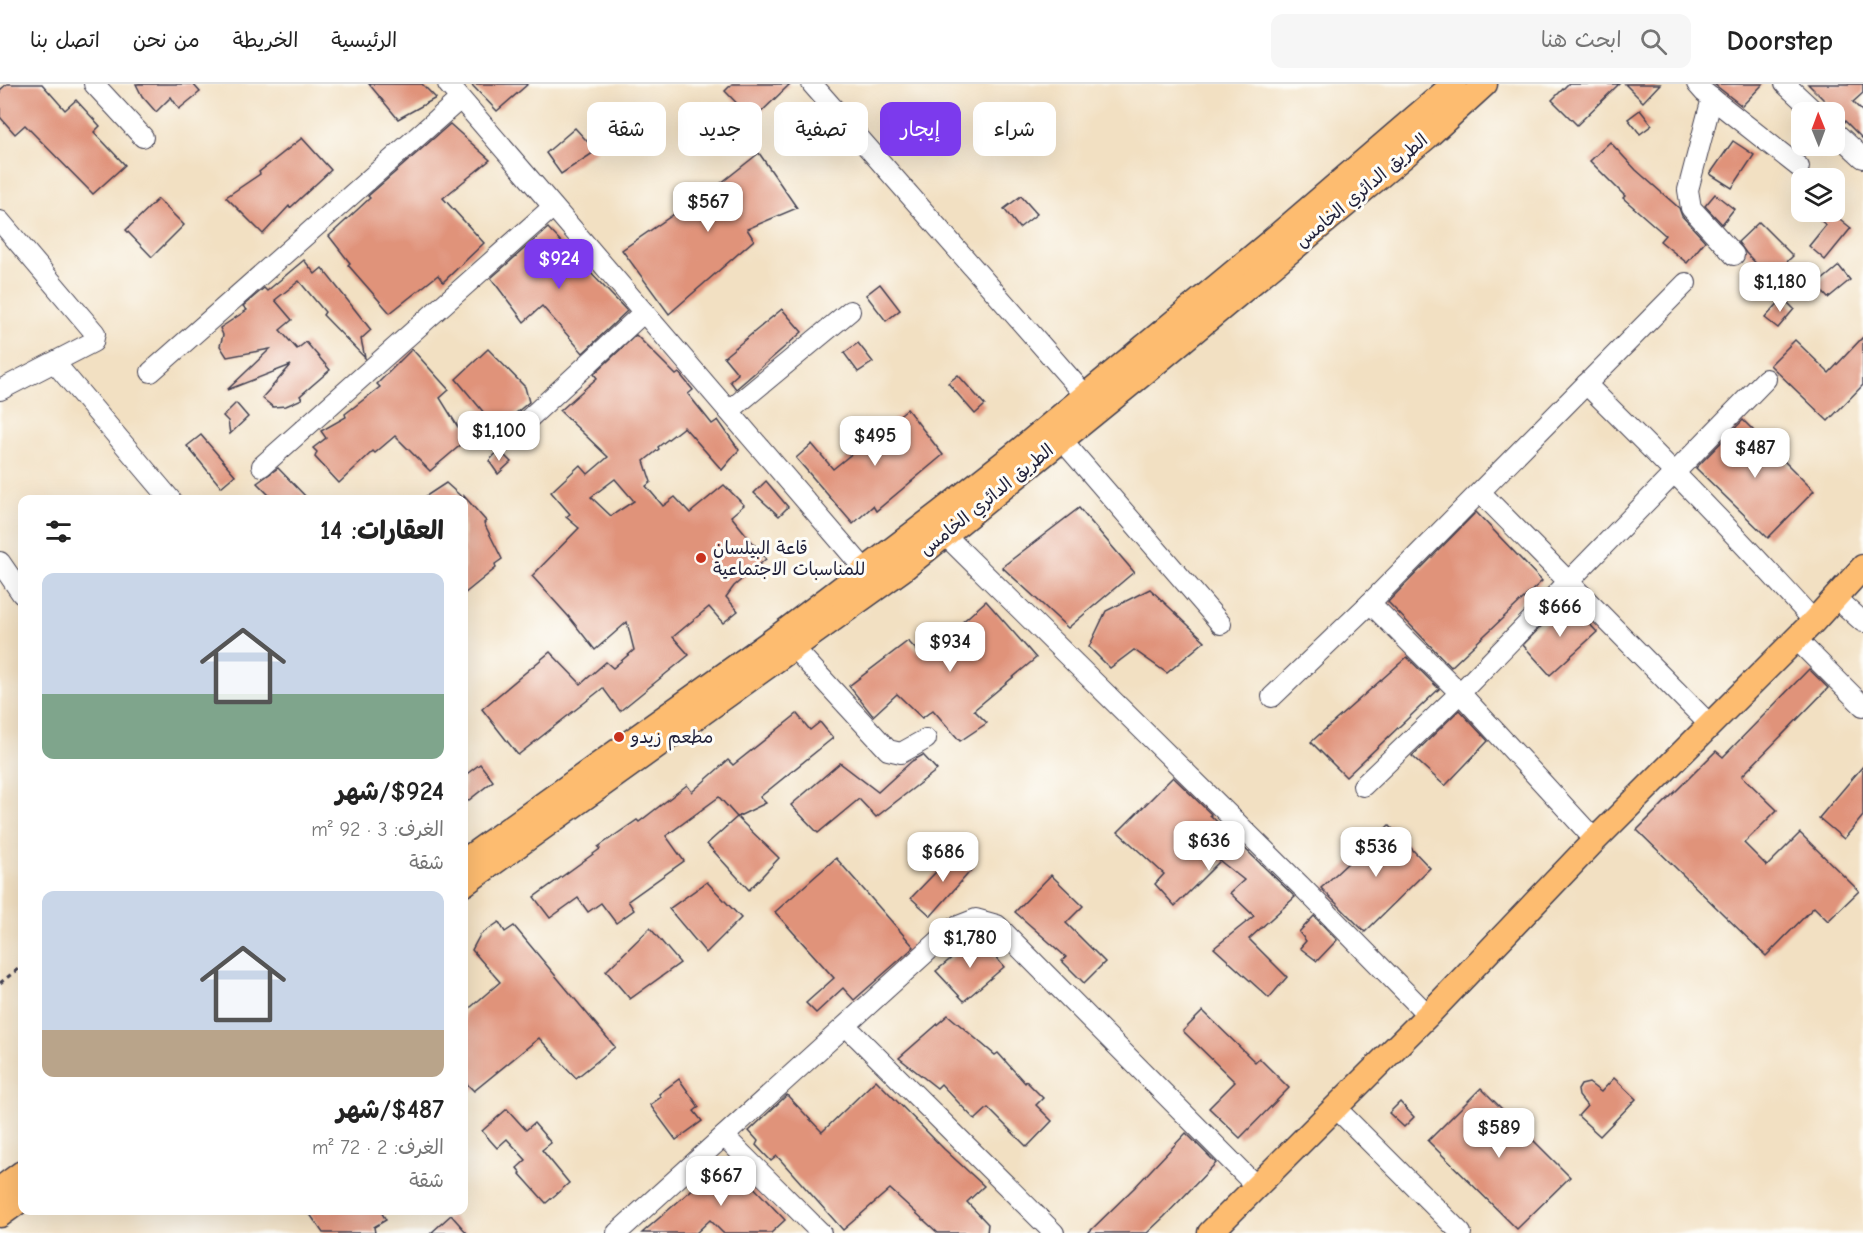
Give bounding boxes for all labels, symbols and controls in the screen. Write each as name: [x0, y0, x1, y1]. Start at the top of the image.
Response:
search box: [1271, 14, 1691, 68]
icon: search: [1637, 25, 1670, 58]
text: Doorstep: [1727, 25, 1833, 57]
text: ابحث هنا: [1541, 27, 1622, 53]
text: اتصل بنا: [30, 28, 100, 52]
text: من نحن: [133, 28, 200, 52]
text: الخريطة: [233, 28, 298, 52]
text: الرئيسية: [331, 28, 397, 52]
chip: شقة: [587, 102, 666, 156]
chip: جديد: [678, 102, 762, 156]
chip: تصفية: [774, 102, 868, 156]
chip: إيجار: [880, 102, 961, 156]
chip: شراء: [973, 102, 1056, 156]
north arrow: [1791, 102, 1845, 156]
map controls: [1791, 102, 1845, 222]
street label: الطريق الدائري الخامس: [1292, 130, 1433, 254]
button: layers: [1791, 168, 1845, 222]
pin: $567: [672, 182, 744, 233]
text: $567: [687, 190, 729, 213]
pin: $924: [523, 239, 595, 290]
text: $924: [538, 247, 580, 270]
pin: $1,180: [1731, 262, 1829, 313]
text: $1,180: [1753, 270, 1807, 293]
pin: $1,100: [450, 411, 548, 462]
pin: $495: [839, 416, 911, 467]
text: $1,100: [472, 419, 526, 442]
text: $495: [854, 424, 896, 447]
pin: $487: [1719, 428, 1791, 479]
text: $487: [1735, 436, 1775, 459]
street label: الطريق الدائري الخامس: [916, 440, 1059, 562]
icon: filters: [42, 515, 75, 548]
text: العقارات: 14: [320, 516, 444, 546]
place label: قاعة البيلسان للمناسبات الاجتماعية: [713, 538, 865, 580]
marker: قاعة البيلسان للمناسبات الاجتماعية: [694, 551, 708, 565]
pin: $666: [1524, 587, 1596, 638]
text: $666: [1538, 595, 1582, 618]
icon: home: [189, 612, 297, 720]
pin: $934: [914, 622, 986, 673]
text: $934: [929, 630, 971, 653]
place label: مطعم زيدو: [630, 727, 713, 751]
marker: مطعم زيدو: [612, 730, 626, 744]
text: $924/شهر: [336, 777, 444, 807]
text: الغرف: 3 · 92 m²: [311, 818, 444, 841]
pin: $636: [1173, 821, 1245, 872]
pin: $536: [1340, 827, 1412, 878]
text: $636: [1188, 829, 1230, 852]
pin: $686: [907, 832, 979, 883]
text: $536: [1355, 835, 1397, 858]
text: $686: [921, 840, 965, 863]
text: شقة: [409, 851, 444, 874]
pin: $1,780: [921, 918, 1019, 969]
text: $1,780: [943, 926, 997, 949]
icon: home: [189, 930, 297, 1038]
text: $487/شهر: [337, 1095, 444, 1125]
pin: $589: [1463, 1108, 1535, 1159]
text: $589: [1477, 1116, 1521, 1139]
text: الغرف: 2 · 72 m²: [312, 1136, 444, 1159]
pin: $667: [685, 1156, 757, 1207]
text: $667: [700, 1164, 742, 1187]
text: شقة: [409, 1169, 444, 1192]

